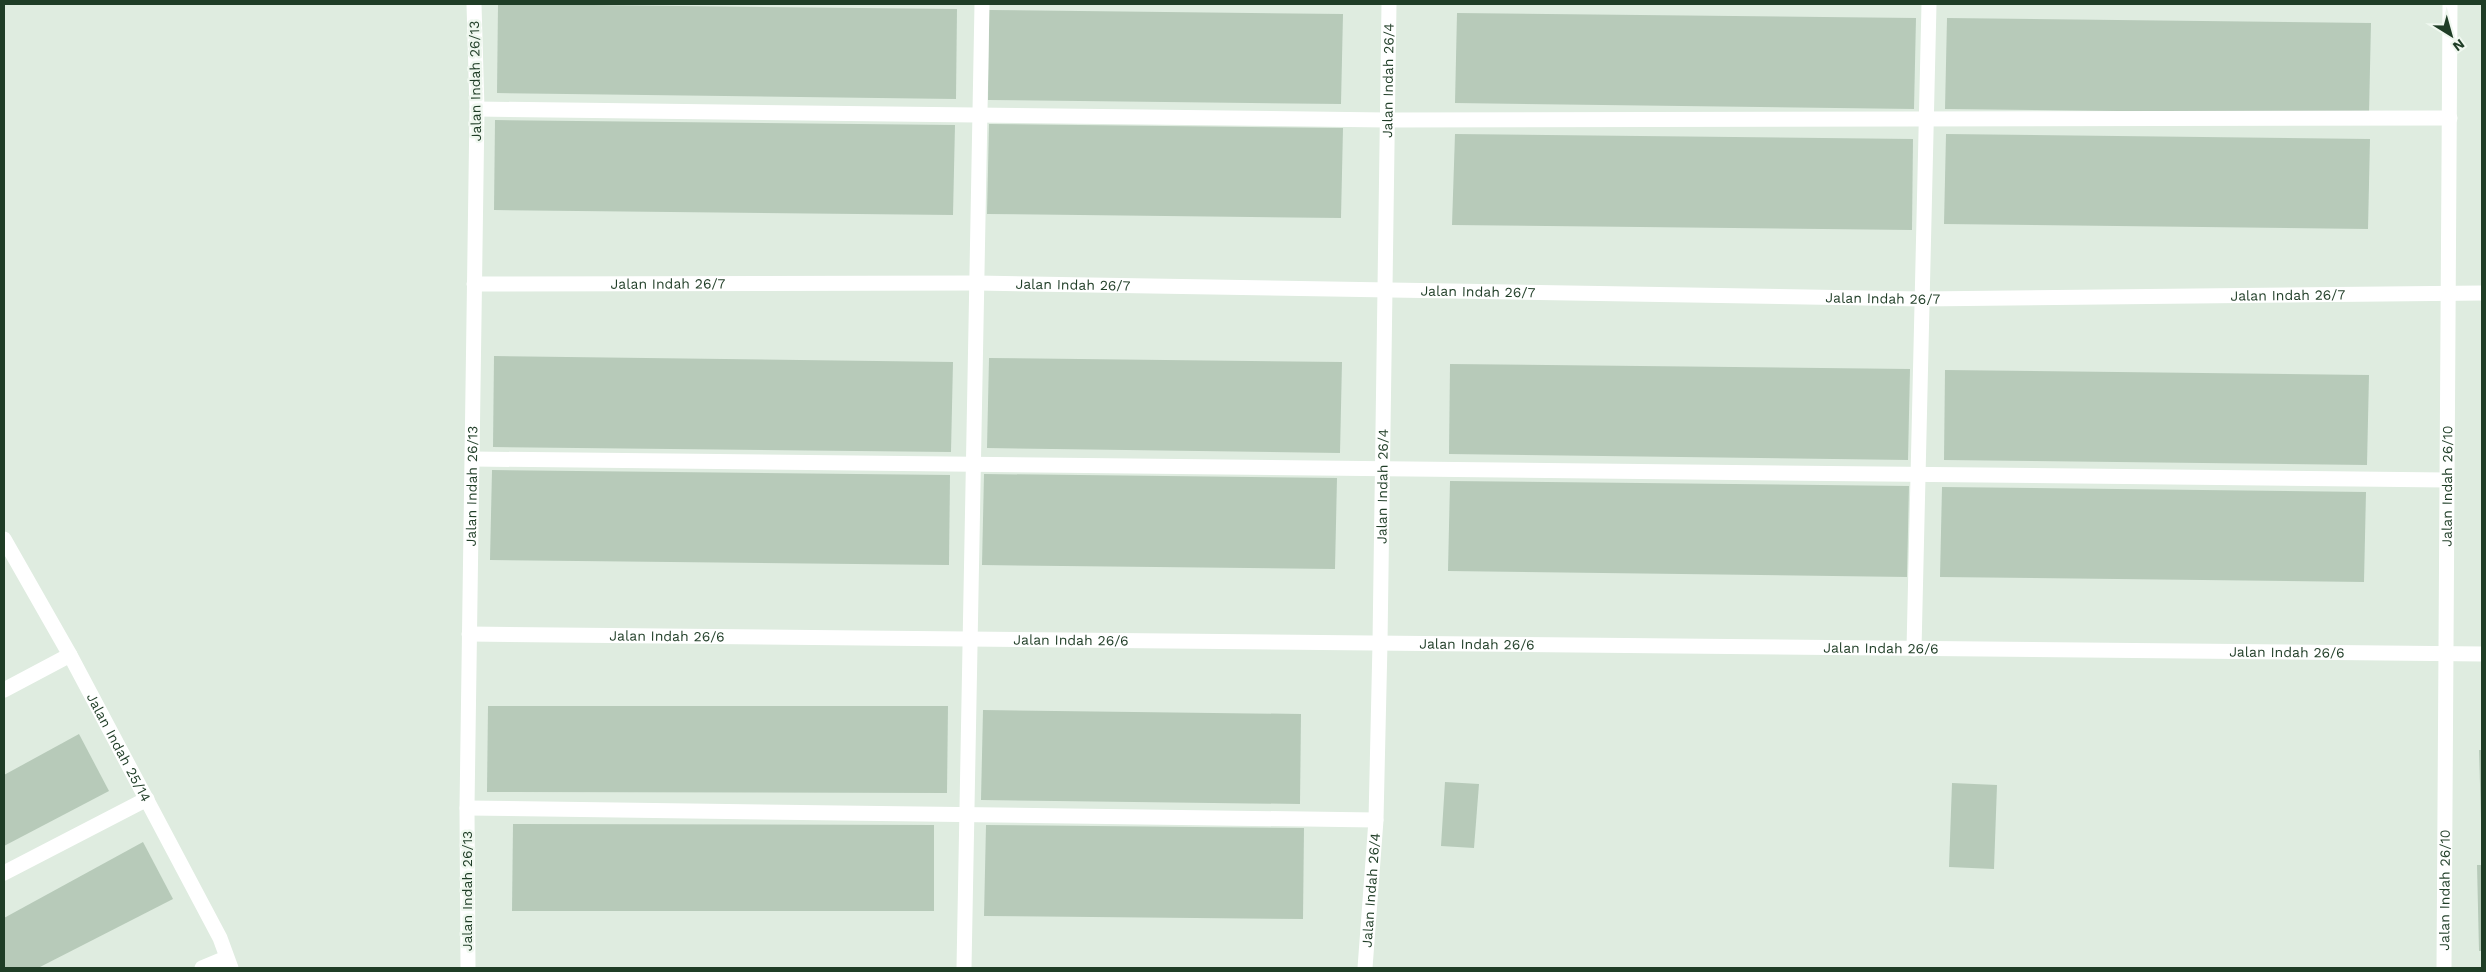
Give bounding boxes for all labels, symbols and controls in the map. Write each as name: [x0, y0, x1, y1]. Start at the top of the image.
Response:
north arrow: [2426, 10, 2476, 60]
street label: Jalan Indah 26/13: [466, 21, 484, 141]
street label: Jalan Indah 26/4: [1379, 23, 1397, 138]
text: N: [2450, 36, 2468, 55]
street label: Jalan Indah 26/7: [611, 275, 726, 292]
street label: Jalan Indah 26/7: [1015, 276, 1131, 294]
street label: Jalan Indah 26/7: [1420, 283, 1536, 300]
street label: Jalan Indah 26/7: [2230, 286, 2346, 304]
street label: Jalan Indah 26/7: [1825, 289, 1941, 307]
street label: Jalan Indah 26/10: [2439, 425, 2455, 547]
street label: Jalan Indah 26/13: [463, 426, 480, 546]
street label: Jalan Indah 26/4: [1373, 429, 1391, 544]
street label: Jalan Indah 26/6: [609, 627, 725, 645]
street label: Jalan Indah 26/6: [1013, 631, 1129, 649]
street label: Jalan Indah 26/6: [1419, 635, 1535, 653]
street label: Jalan Indah 26/6: [1823, 639, 1939, 657]
street label: Jalan Indah 26/6: [2229, 643, 2345, 661]
street label: Jalan Indah 25/14: [84, 690, 154, 804]
street label: Jalan Indah 26/10: [2436, 829, 2453, 951]
street label: Jalan Indah 26/13: [459, 831, 475, 951]
street label: Jalan Indah 26/4: [1359, 832, 1383, 948]

